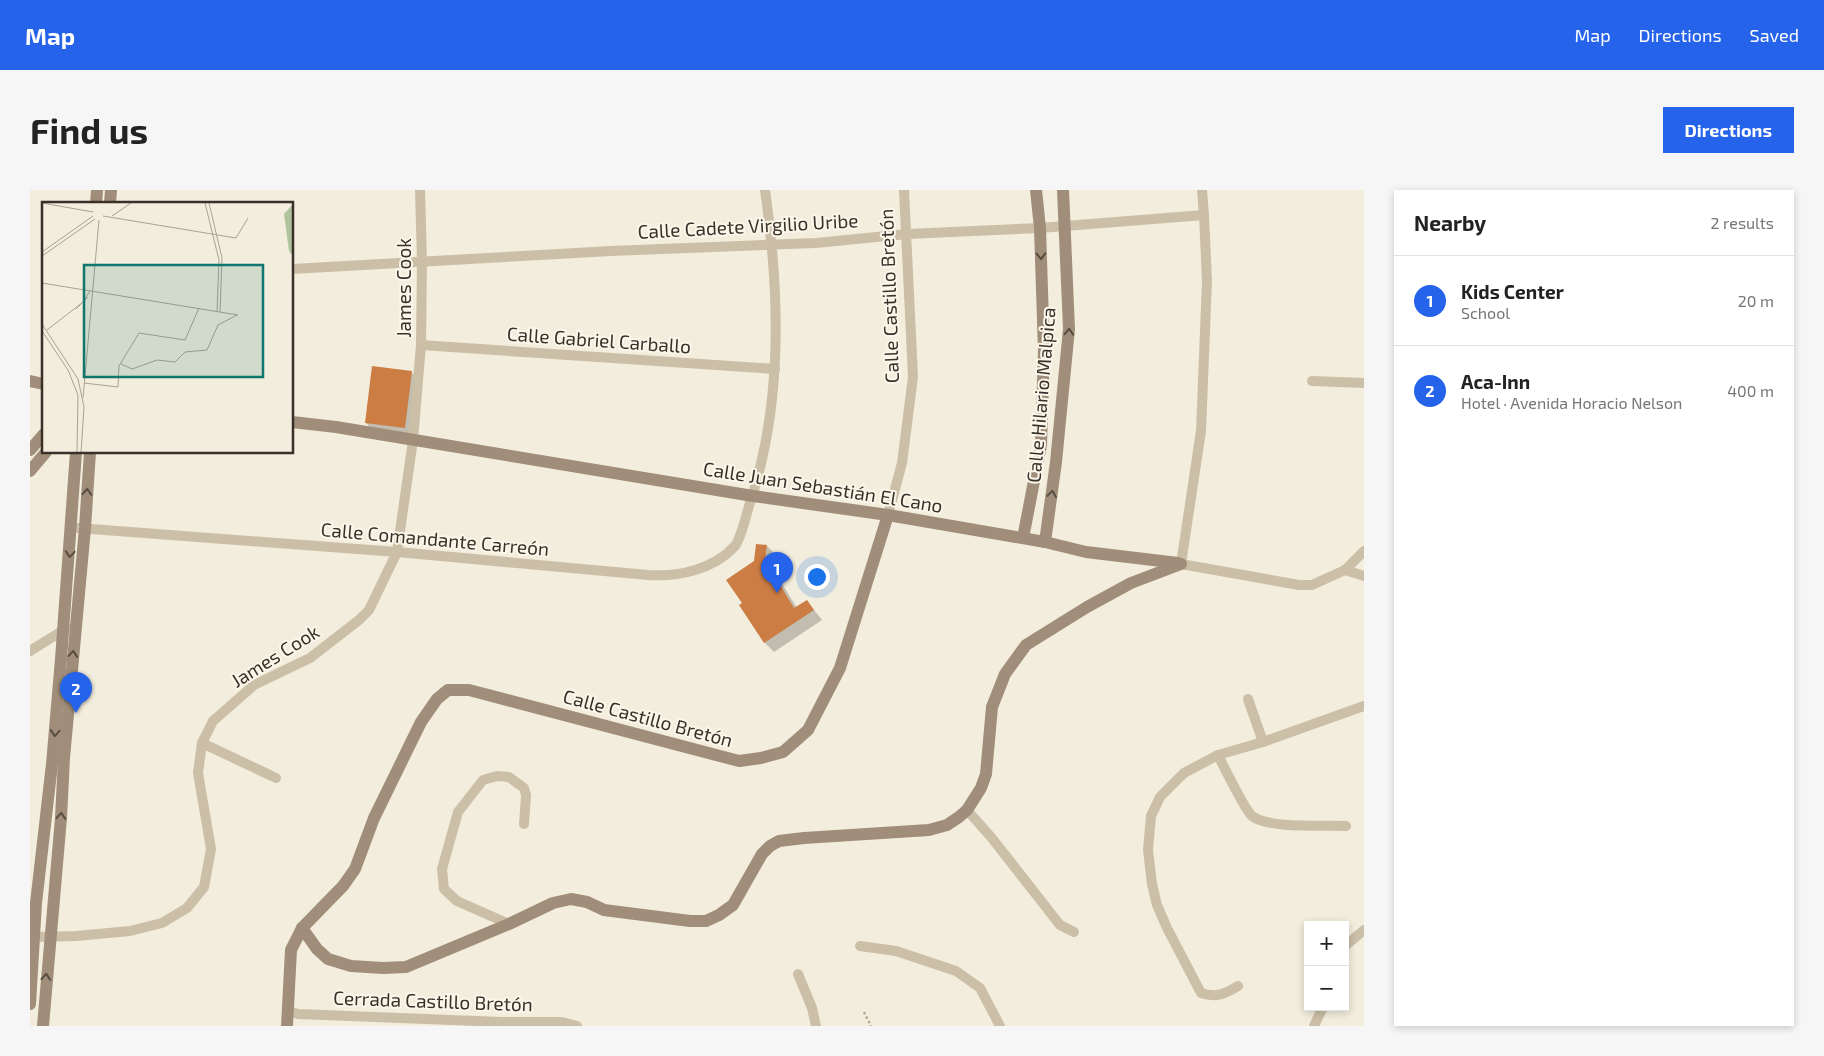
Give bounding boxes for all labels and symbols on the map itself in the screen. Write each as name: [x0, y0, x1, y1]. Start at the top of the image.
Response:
inset map: [42, 202, 294, 454]
street label: Calle Cadete Virgilio Uribe: [637, 208, 859, 243]
street label: Calle Castillo Bretón: [874, 208, 903, 384]
street label: James Cook: [392, 238, 415, 338]
one-way arrow: [1035, 252, 1046, 260]
street label: Calle Hilario Malpica: [1021, 306, 1060, 484]
street label: Calle Gabriel Carballo: [506, 322, 692, 357]
one-way arrow: [1063, 328, 1074, 336]
street label: Calle Juan Sebastián El Cano: [702, 456, 944, 517]
one-way arrow: [82, 487, 93, 495]
one-way arrow: [1046, 490, 1056, 498]
street label: Calle Comandante Carreón: [320, 517, 550, 560]
one-way arrow: [64, 550, 75, 558]
pin: 1: [761, 552, 793, 593]
your location: [804, 564, 830, 590]
street label: James Cook: [226, 619, 323, 692]
one-way arrow: [68, 649, 79, 657]
pin: 2: [60, 672, 92, 713]
street label: Calle Castillo Bretón: [561, 684, 735, 751]
one-way arrow: [49, 729, 60, 737]
one-way arrow: [55, 811, 66, 819]
one-way arrow: [41, 973, 52, 981]
street label: Cerrada Castillo Bretón: [333, 986, 533, 1015]

